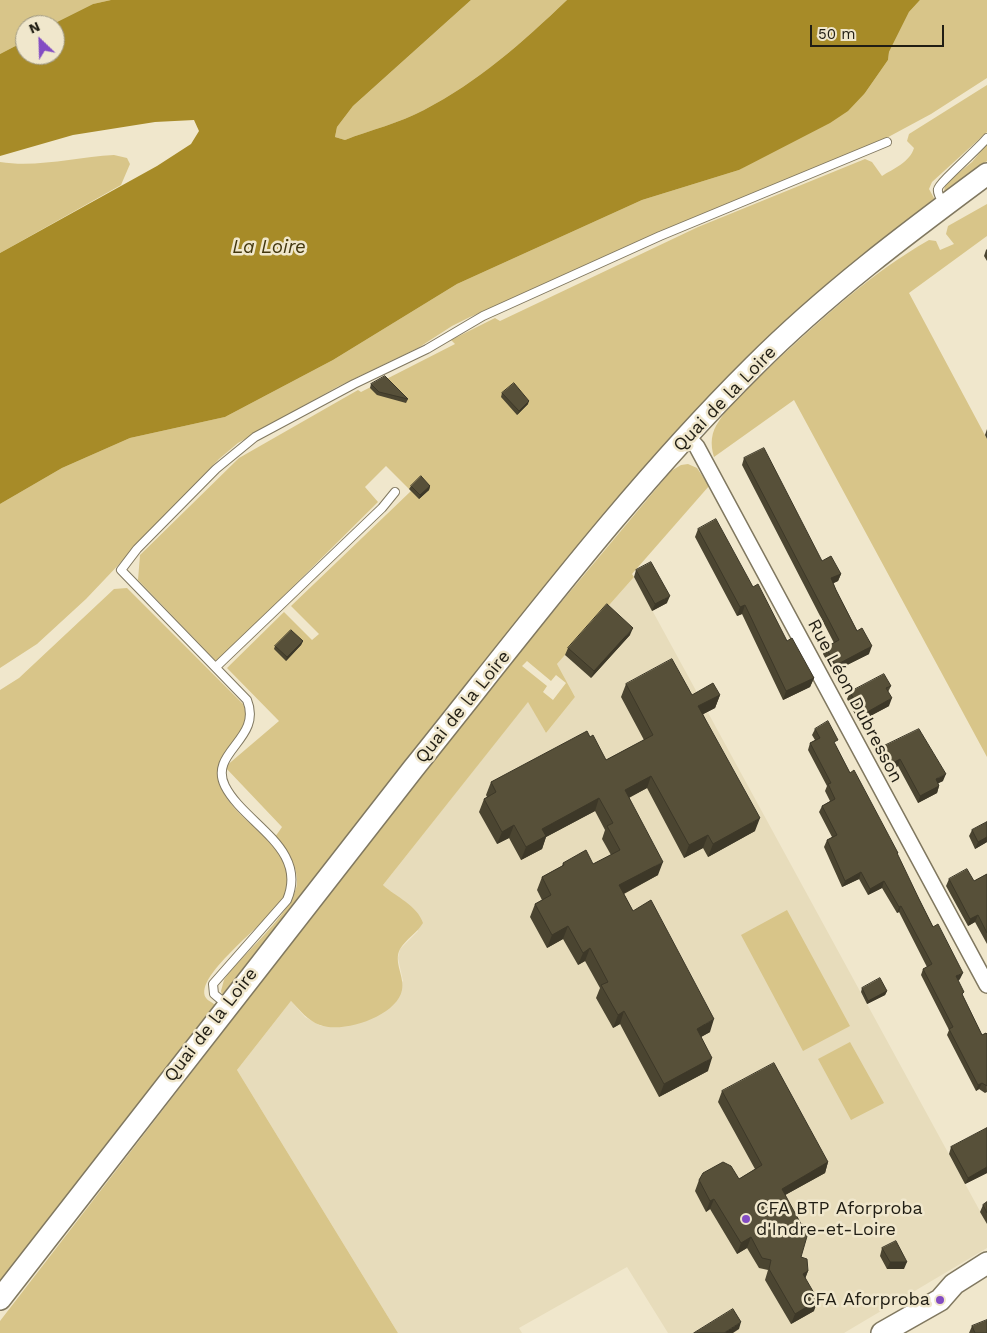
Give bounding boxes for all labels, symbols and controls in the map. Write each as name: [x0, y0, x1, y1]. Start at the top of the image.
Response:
north arrow: [15, 15, 65, 65]
scale bar: [812, 15, 946, 47]
text: N: [26, 18, 42, 37]
text: 50 m: [818, 25, 855, 43]
water label: La Loire: [232, 236, 306, 258]
street label: Quai de la Loire: [669, 342, 781, 456]
street label: Rue Léon Dubresson: [803, 616, 907, 786]
street label: Quai de la Loire: [411, 646, 515, 768]
street label: Quai de la Loire: [160, 964, 262, 1086]
place label: CFA BTP Aforproba d'Indre-et-Loire: [756, 1198, 923, 1240]
marker: CFA BTP Aforproba d'Indre-et-Loire: [740, 1213, 752, 1225]
place label: CFA Aforproba: [803, 1289, 930, 1311]
marker: CFA Aforproba: [934, 1294, 946, 1306]

